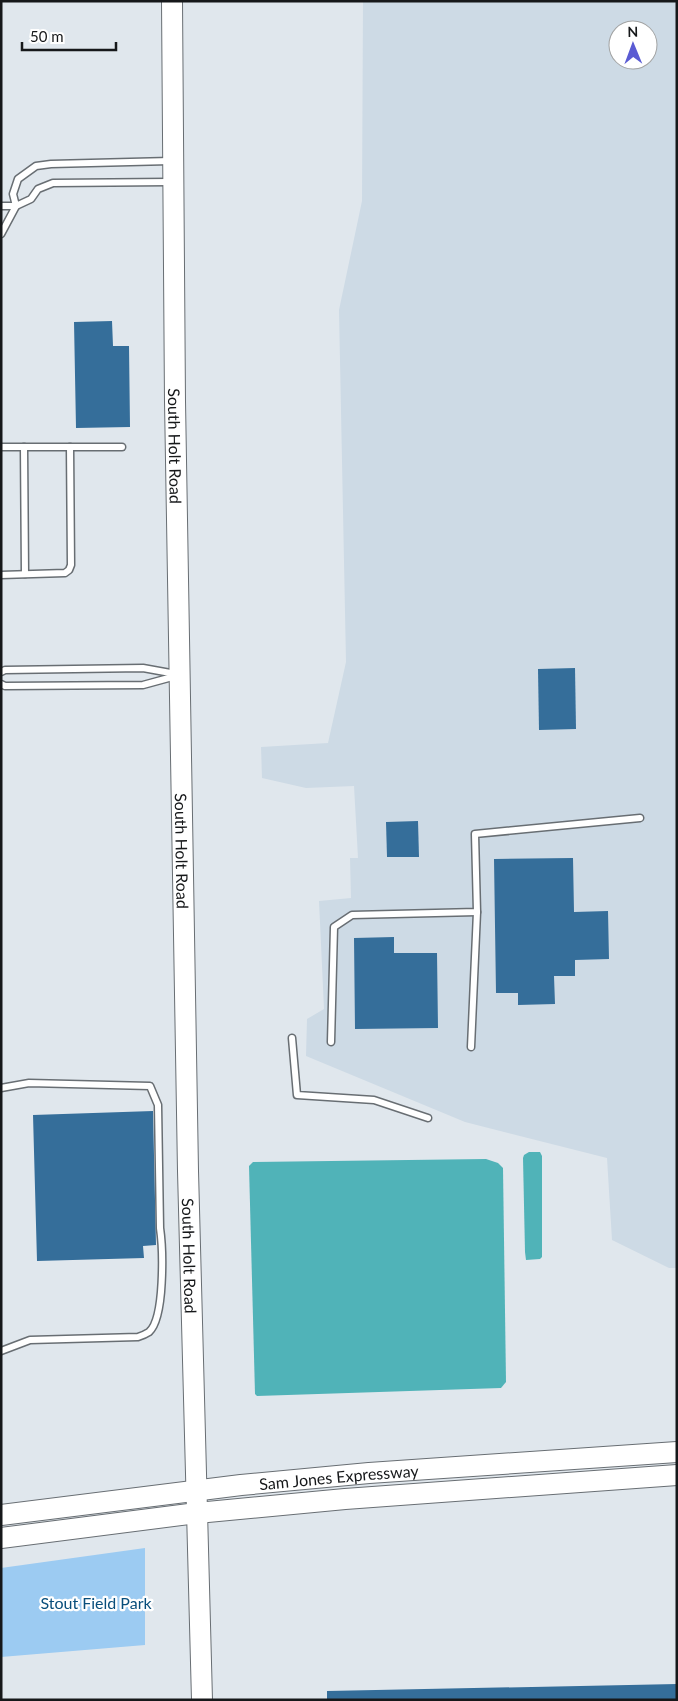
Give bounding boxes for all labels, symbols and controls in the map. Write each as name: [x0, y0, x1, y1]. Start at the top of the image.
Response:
scale bar: [22, 20, 116, 52]
north arrow: [608, 20, 658, 70]
text: N: [627, 23, 638, 40]
text: 50 m: [30, 27, 64, 45]
street label: South Holt Road: [165, 388, 186, 504]
street label: South Holt Road: [172, 793, 193, 909]
street label: South Holt Road: [179, 1198, 201, 1314]
street label: Sam Jones Expressway: [258, 1460, 420, 1493]
park label: Stout Field Park: [40, 1593, 152, 1612]

